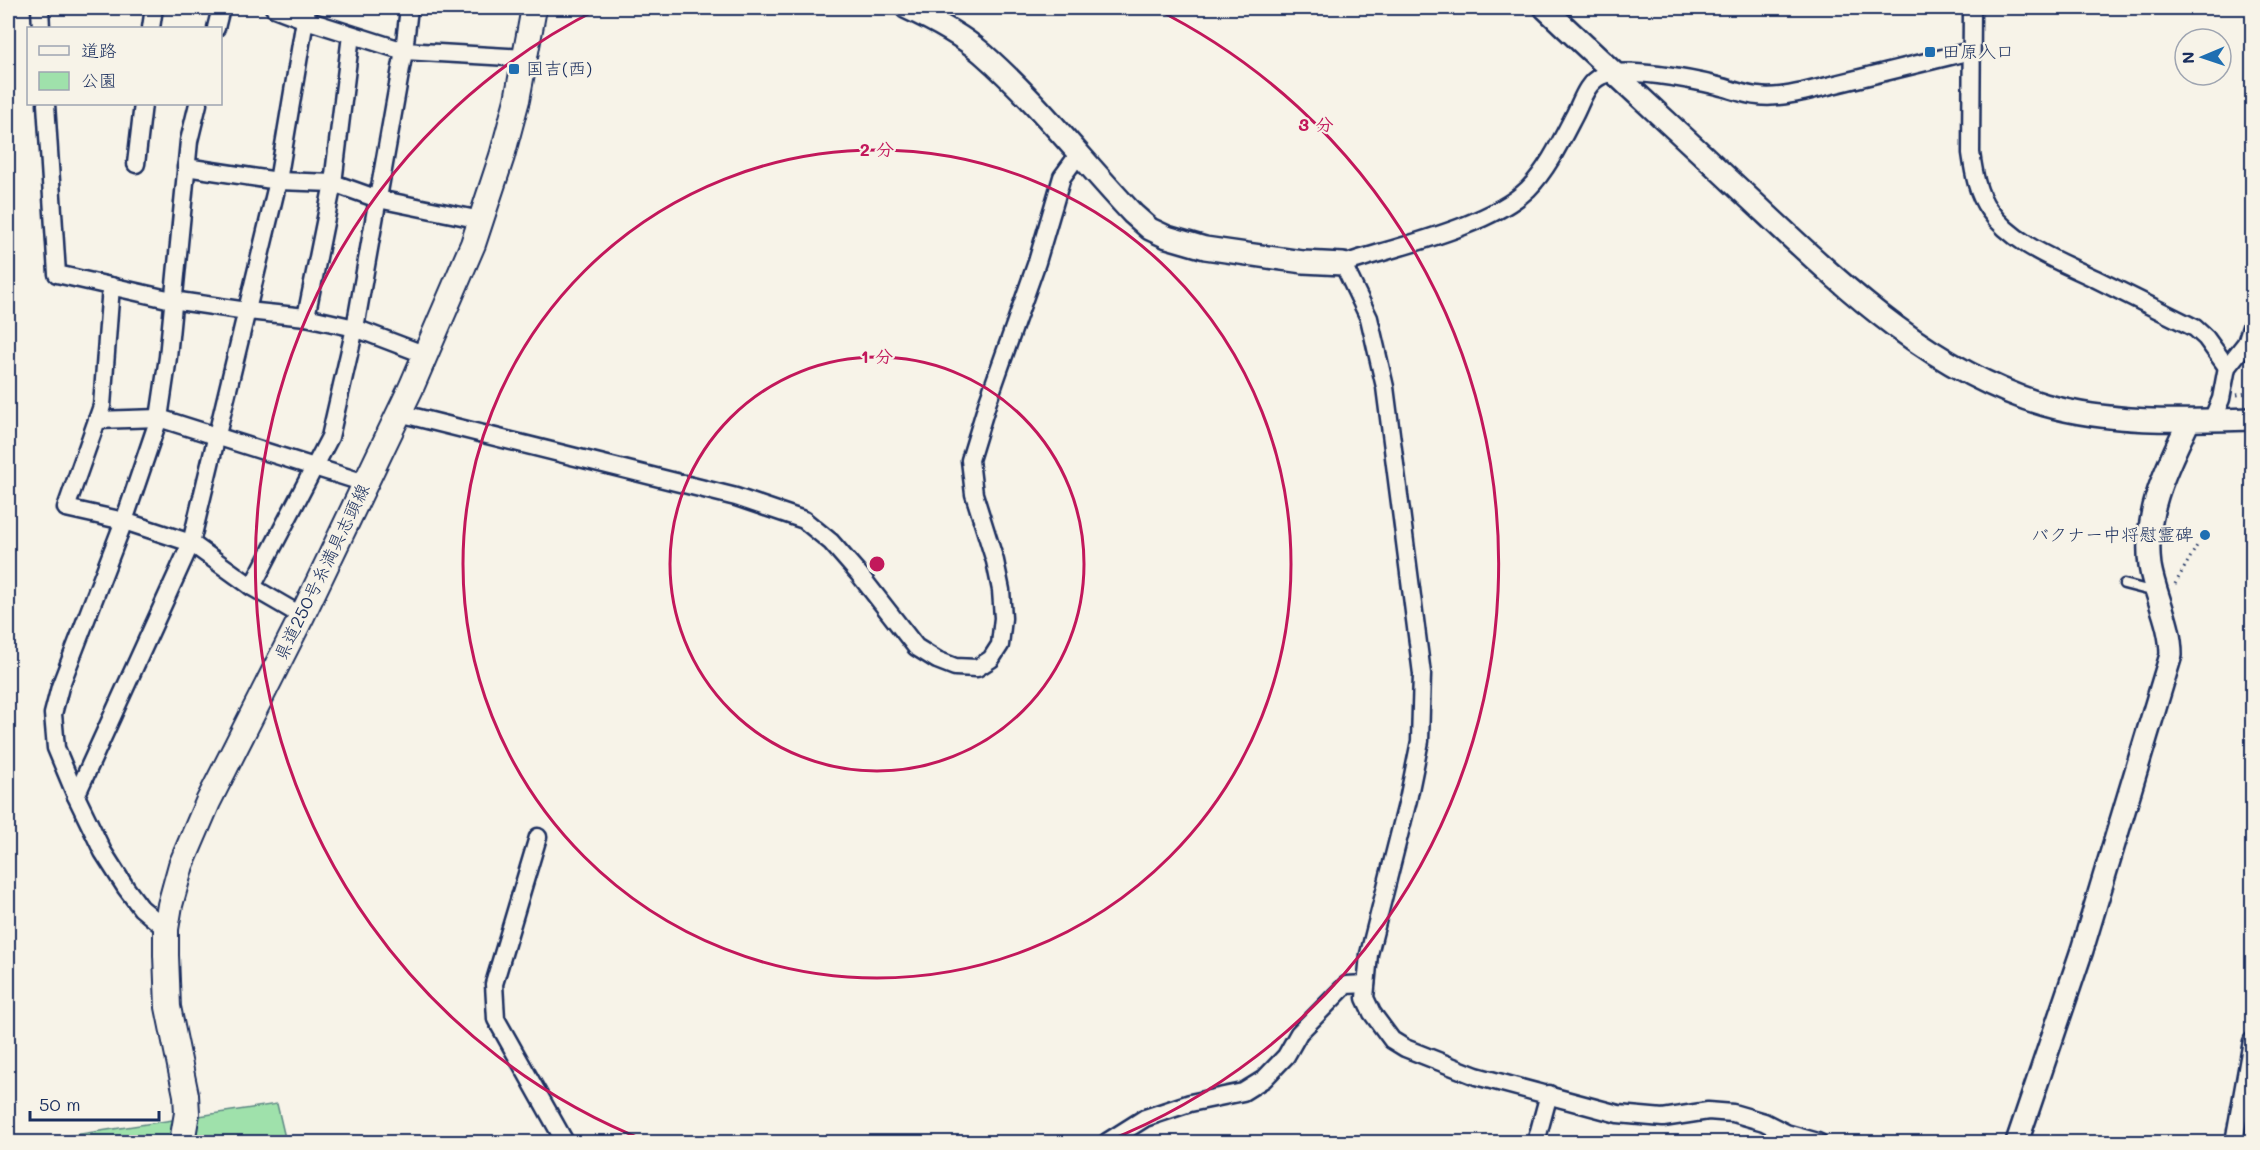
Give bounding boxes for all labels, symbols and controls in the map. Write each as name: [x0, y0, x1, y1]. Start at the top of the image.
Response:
legend: [27, 27, 222, 105]
north arrow: [2173, 27, 2233, 87]
text: 道路: [81, 38, 117, 62]
place label: 田原入口: [1942, 39, 2014, 63]
marker: 田原入口: [1923, 45, 1937, 59]
text: N: [2177, 51, 2198, 64]
place label: 国吉(西): [526, 56, 592, 80]
marker: 国吉(西): [507, 62, 521, 76]
text: 公園: [81, 68, 117, 92]
text: 3 分: [1298, 112, 1334, 136]
text: 2 分: [860, 137, 894, 161]
text: 1 分: [861, 344, 893, 368]
street label: 県道250号糸満具志頭線: [268, 479, 374, 664]
place label: バクナー中将慰霊碑: [2031, 522, 2193, 546]
marker: バクナー中将慰霊碑: [2198, 528, 2212, 542]
centre of rings: [867, 554, 887, 574]
scale bar: [30, 1084, 159, 1122]
text: 50 m: [39, 1092, 81, 1116]

